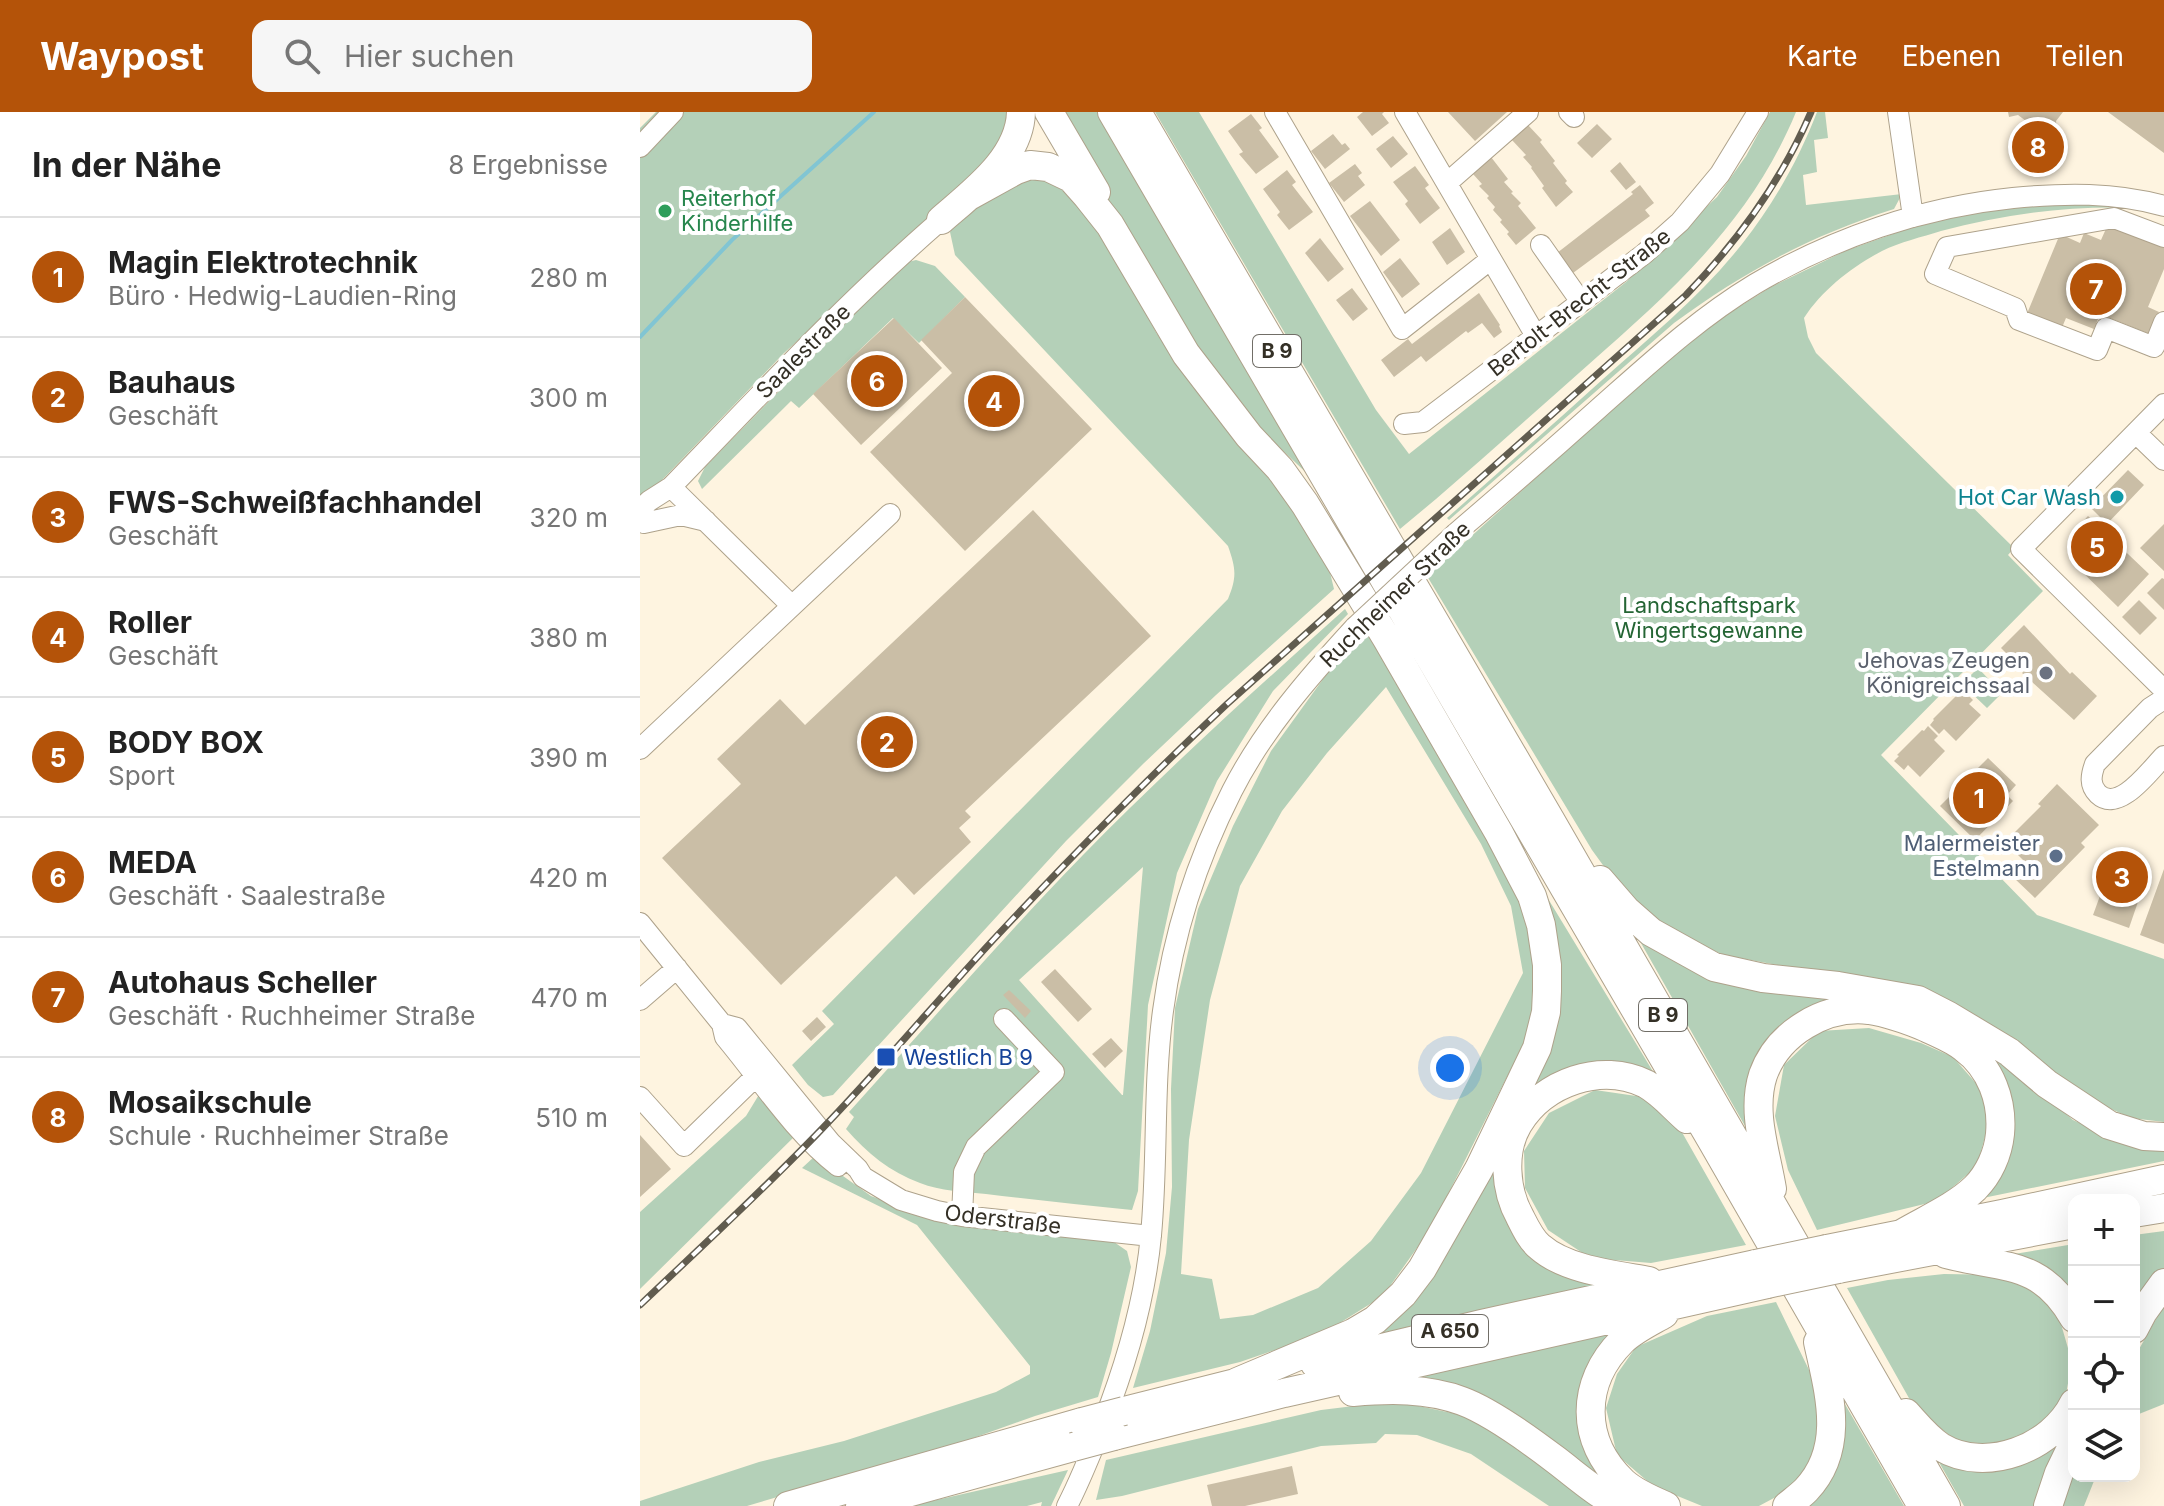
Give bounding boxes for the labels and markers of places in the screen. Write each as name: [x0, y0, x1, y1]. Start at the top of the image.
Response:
pin: 8: [2012, 117, 2064, 177]
place label: Reiterhof Kinderhilfe: [681, 185, 793, 236]
marker: Reiterhof Kinderhilfe: [656, 202, 674, 220]
pin: 7: [2070, 259, 2122, 319]
pin: 6: [851, 351, 903, 411]
pin: 4: [968, 371, 1020, 431]
place label: Hot Car Wash: [1958, 484, 2101, 510]
marker: Hot Car Wash: [2108, 488, 2126, 506]
pin: 5: [2071, 517, 2123, 577]
place label: Jehovas Zeugen Königreichssaal: [1857, 647, 2030, 698]
marker: Jehovas Zeugen Königreichssaal: [2037, 664, 2055, 682]
pin: 2: [861, 712, 913, 772]
pin: 1: [1953, 768, 2005, 828]
place label: Malermeister Estelmann: [1904, 830, 2040, 881]
marker: Malermeister Estelmann: [2047, 847, 2065, 865]
pin: 3: [2096, 847, 2148, 907]
place label: Westlich B 9: [904, 1044, 1033, 1070]
marker: Westlich B 9: [875, 1046, 897, 1068]

